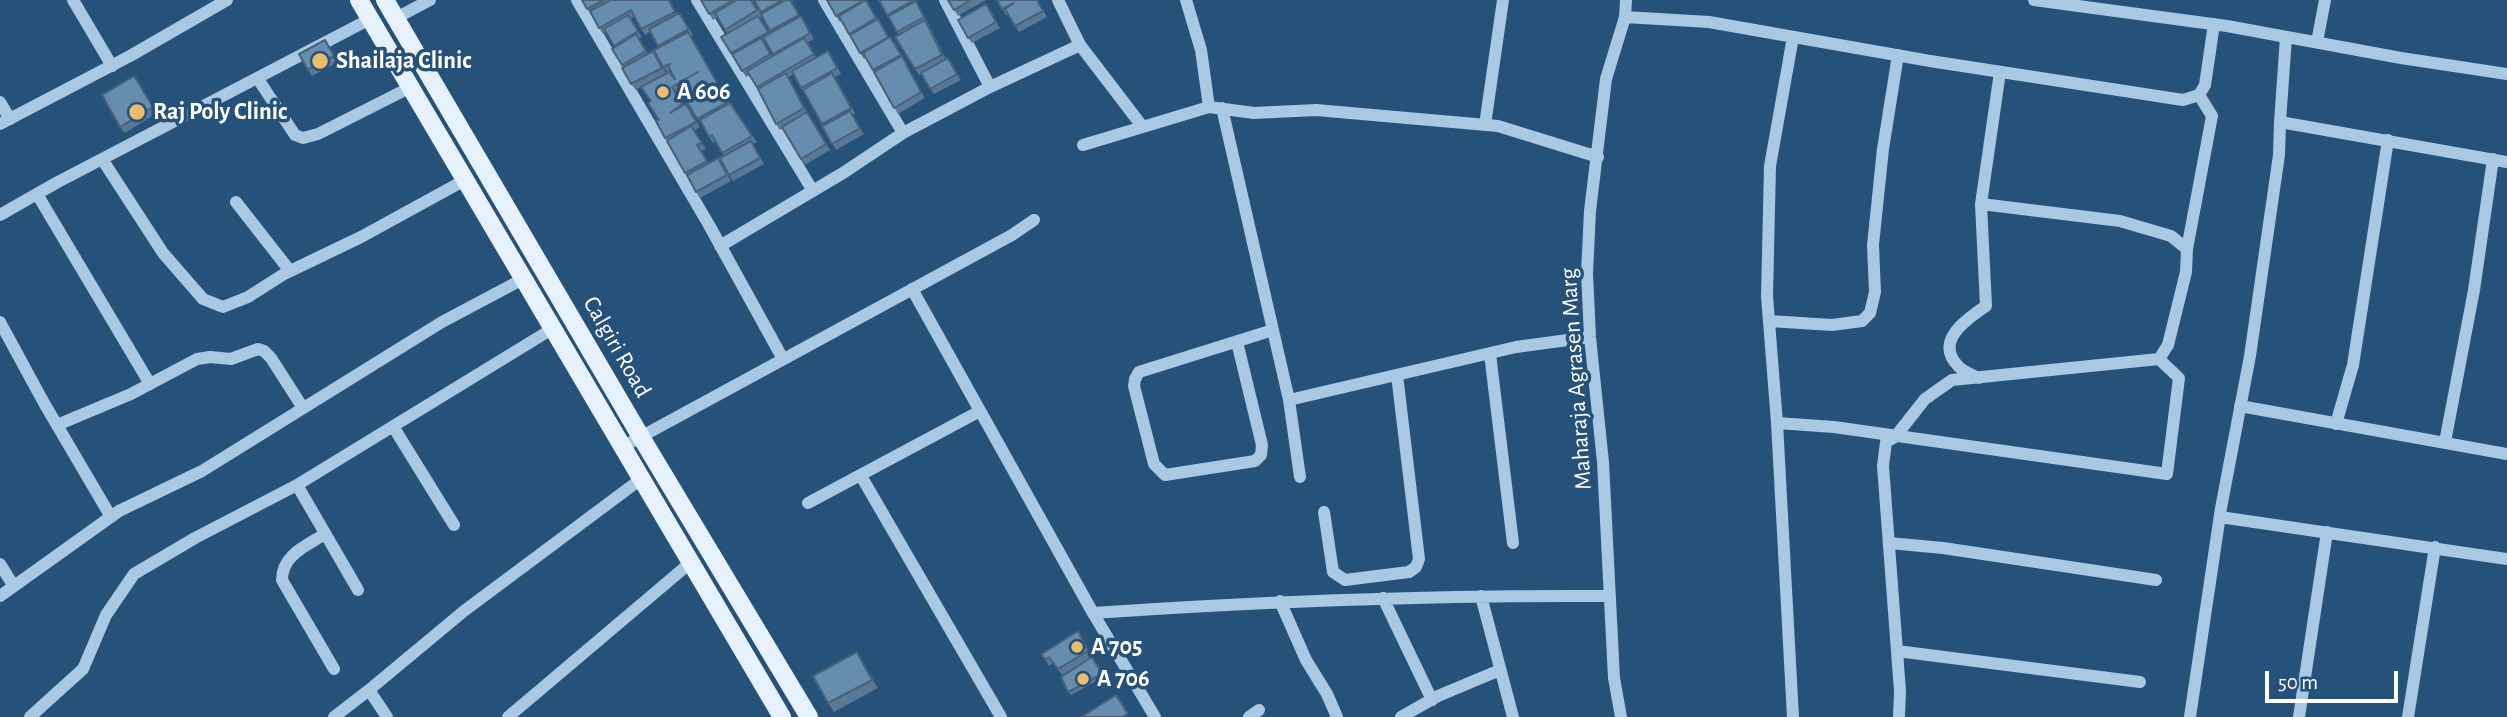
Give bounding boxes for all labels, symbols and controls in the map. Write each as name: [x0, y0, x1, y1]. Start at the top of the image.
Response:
place label: Shailaja Clinic: [336, 47, 472, 75]
marker: Shailaja Clinic: [310, 51, 330, 71]
place label: A 606: [677, 78, 731, 106]
marker: A 606: [655, 84, 671, 100]
place label: Raj Poly Clinic: [153, 98, 287, 126]
marker: Raj Poly Clinic: [127, 102, 147, 122]
street label: Maharaja Agrasen Marg: [1554, 267, 1598, 491]
street label: Calgiri Road: [576, 291, 658, 403]
place label: A 705: [1091, 633, 1142, 661]
marker: A 705: [1069, 639, 1085, 655]
scale bar: [2269, 658, 2402, 702]
place label: A 706: [1097, 665, 1149, 693]
marker: A 706: [1075, 671, 1091, 687]
text: 50 m: [2278, 672, 2318, 693]

